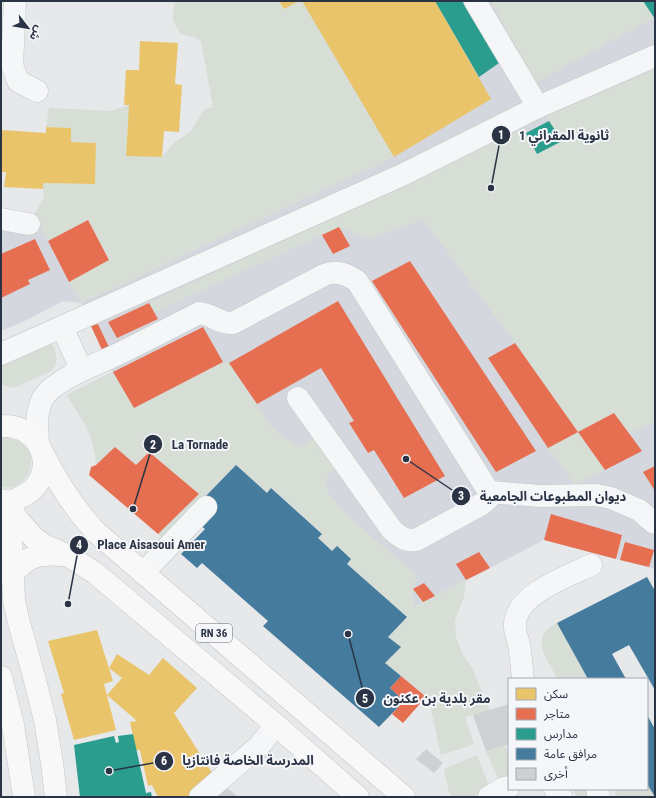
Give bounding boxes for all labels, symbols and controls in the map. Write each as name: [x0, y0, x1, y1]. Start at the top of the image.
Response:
north arrow: [8, 8, 48, 48]
text: ش: [27, 23, 46, 43]
callout: ثانوية المقراني 1: [491, 123, 617, 148]
text: 1: [498, 128, 504, 142]
text: ثانوية المقراني 1: [519, 128, 609, 146]
callout: La Tornade: [143, 432, 236, 457]
text: La Tornade: [172, 437, 228, 452]
text: 2: [150, 438, 156, 452]
callout: ديوان المطبوعات الجامعية: [451, 484, 634, 509]
text: 3: [458, 489, 464, 503]
text: ديوان المطبوعات الجامعية: [480, 489, 627, 504]
callout: Place Aisasoui Amer: [69, 532, 213, 557]
text: Place Aisasoui Amer: [97, 537, 206, 552]
text: 4: [76, 538, 82, 552]
road number: RN 36: [196, 624, 232, 642]
legend: [508, 678, 648, 790]
callout: مقر بلدية بن عكنون: [355, 686, 498, 711]
text: سكن: [544, 687, 568, 701]
text: مقر بلدية بن عكنون: [383, 691, 491, 706]
text: 5: [362, 692, 368, 706]
text: متاجر: [543, 707, 570, 721]
text: مدارس: [544, 727, 578, 741]
text: مرافق عامة: [544, 747, 597, 762]
callout: المدرسة الخاصة فانتازيا: [154, 748, 321, 773]
text: المدرسة الخاصة فانتازيا: [182, 753, 314, 768]
text: 6: [161, 754, 167, 768]
text: أخرى: [544, 766, 568, 781]

